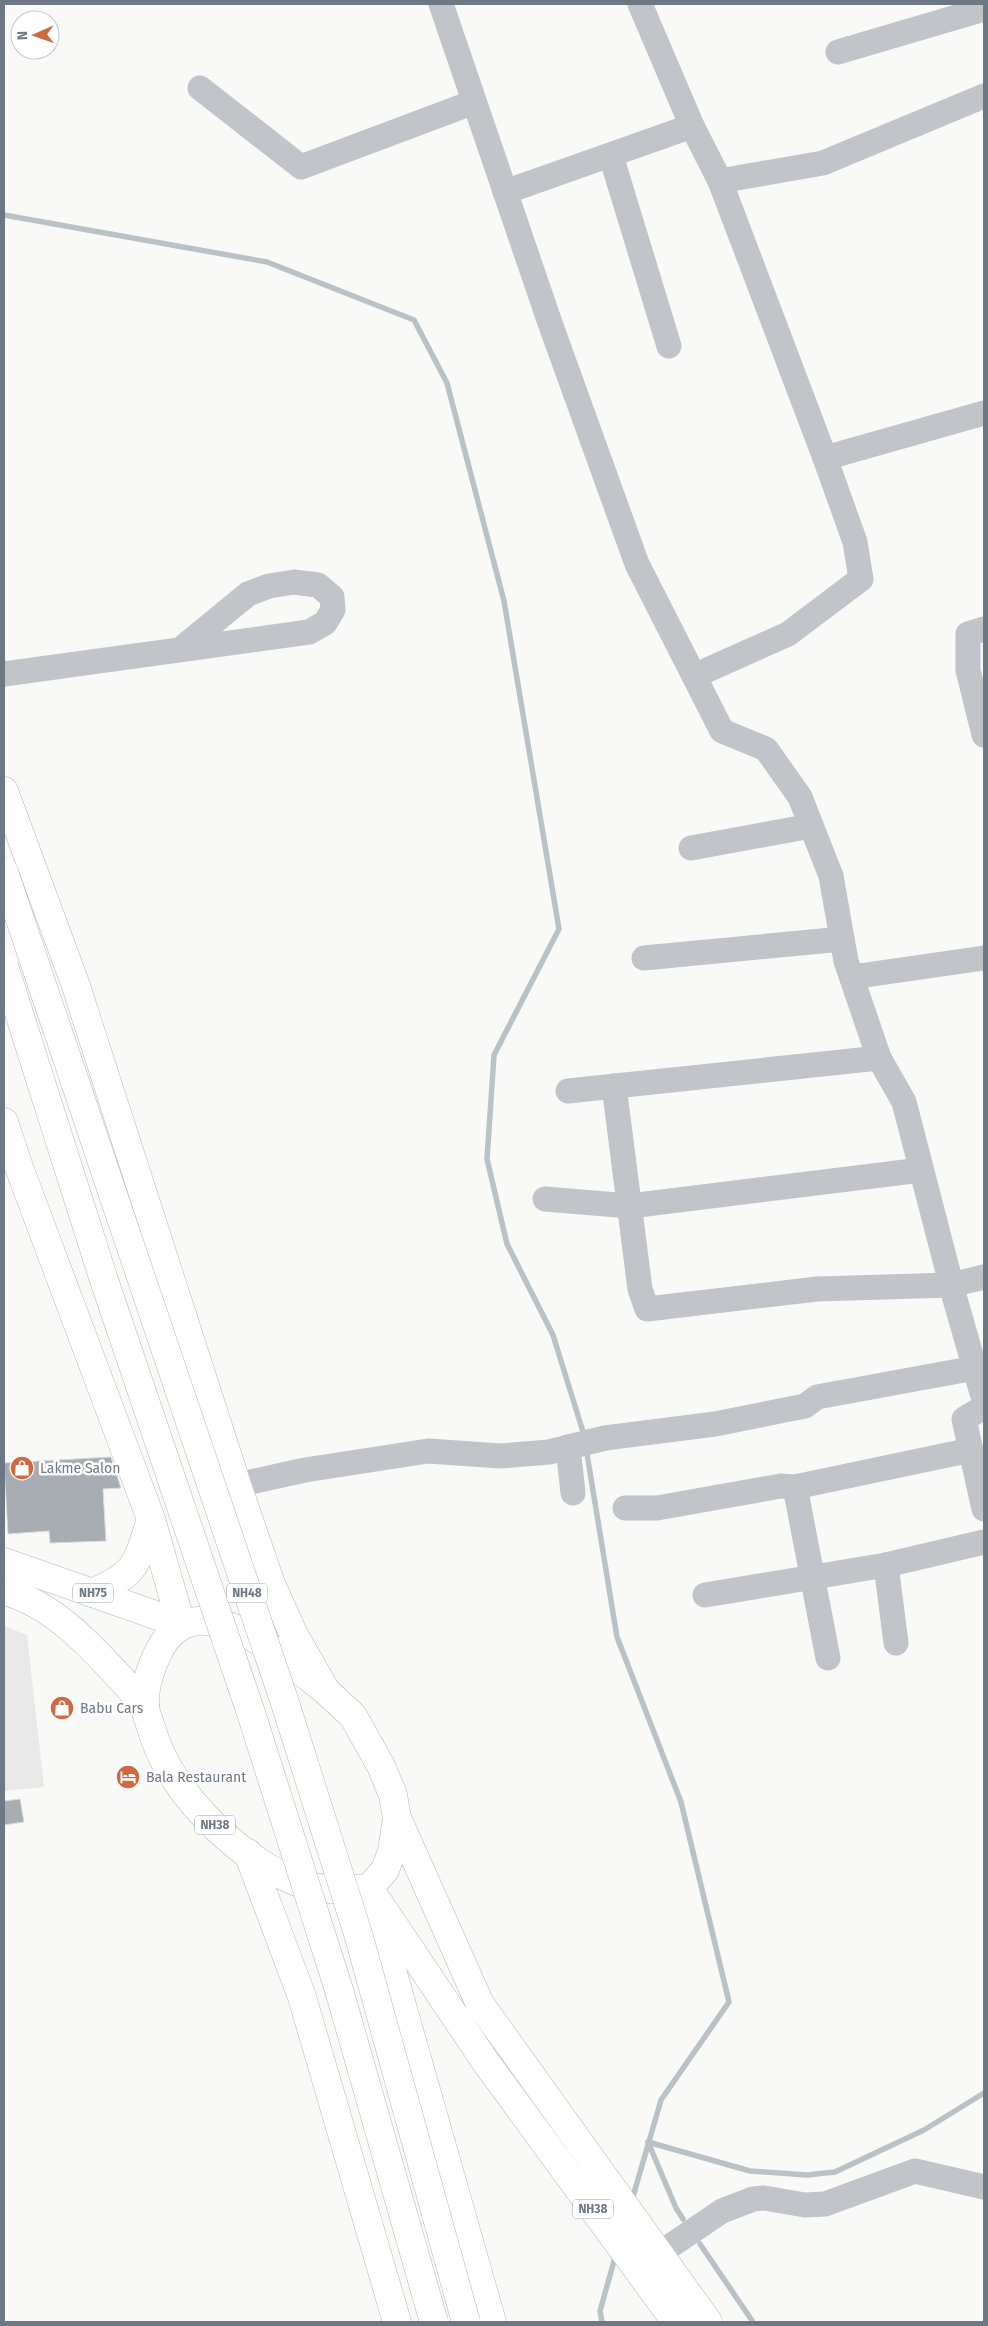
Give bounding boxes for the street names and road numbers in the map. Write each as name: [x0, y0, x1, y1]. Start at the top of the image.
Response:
road number: NH75: [73, 1584, 113, 1602]
road number: NH48: [227, 1584, 267, 1602]
road number: NH38: [195, 1816, 235, 1834]
road number: NH38: [573, 2200, 613, 2218]

